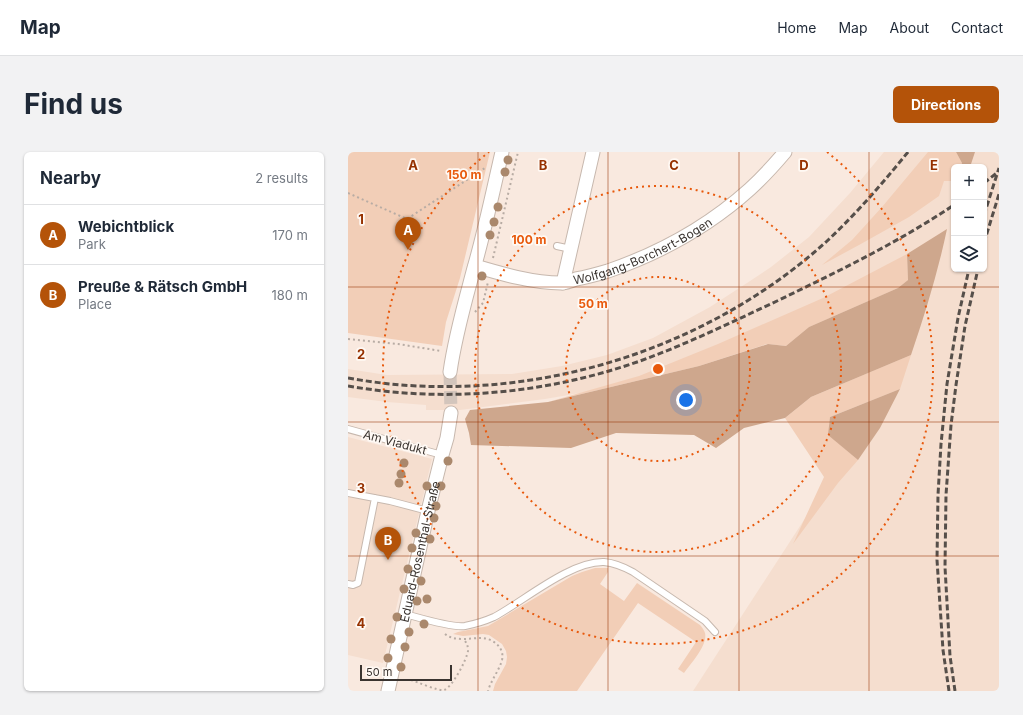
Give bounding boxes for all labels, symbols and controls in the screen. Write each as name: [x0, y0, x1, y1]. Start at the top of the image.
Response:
text: Map: [20, 16, 61, 39]
text: Home: [777, 19, 816, 36]
text: Map: [838, 19, 868, 36]
text: About: [890, 19, 929, 36]
text: Contact: [951, 19, 1003, 36]
button: Directions: [893, 86, 999, 123]
text: Find us: [24, 87, 123, 121]
text: A: [408, 157, 418, 173]
text: B: [539, 157, 548, 173]
text: C: [669, 157, 679, 173]
text: D: [799, 157, 809, 173]
text: E: [930, 157, 938, 173]
map controls: [951, 164, 987, 272]
button: +: [951, 164, 987, 200]
text: 150 m: [447, 167, 481, 182]
text: Nearby: [40, 168, 101, 188]
text: 2 results: [255, 170, 308, 186]
button: −: [951, 200, 987, 236]
text: 1: [358, 211, 364, 227]
street label: Wolfgang-Borchert-Bogen: [572, 214, 715, 287]
text: Webichtblick: [78, 217, 174, 236]
pin: A: [395, 217, 421, 250]
text: A: [48, 227, 58, 243]
text: 170 m: [272, 227, 308, 243]
text: 100 m: [511, 232, 547, 247]
text: Park: [78, 236, 106, 252]
button: layers: [951, 236, 987, 272]
text: Preuße & Rätsch GmbH: [78, 277, 247, 296]
text: B: [49, 287, 57, 303]
text: 180 m: [271, 287, 308, 303]
text: Place: [78, 296, 112, 312]
text: 50 m: [578, 296, 608, 311]
text: 2: [357, 346, 365, 362]
centre of rings: [651, 362, 665, 376]
your location: [676, 390, 696, 410]
street label: Am Viadukt: [362, 426, 428, 458]
street label: Eduard-Rosenthal-Straße: [396, 479, 443, 624]
text: 3: [357, 480, 365, 496]
pin: B: [375, 527, 401, 560]
text: 4: [357, 615, 366, 631]
scale bar: [360, 663, 452, 682]
text: 50 m: [366, 665, 392, 679]

